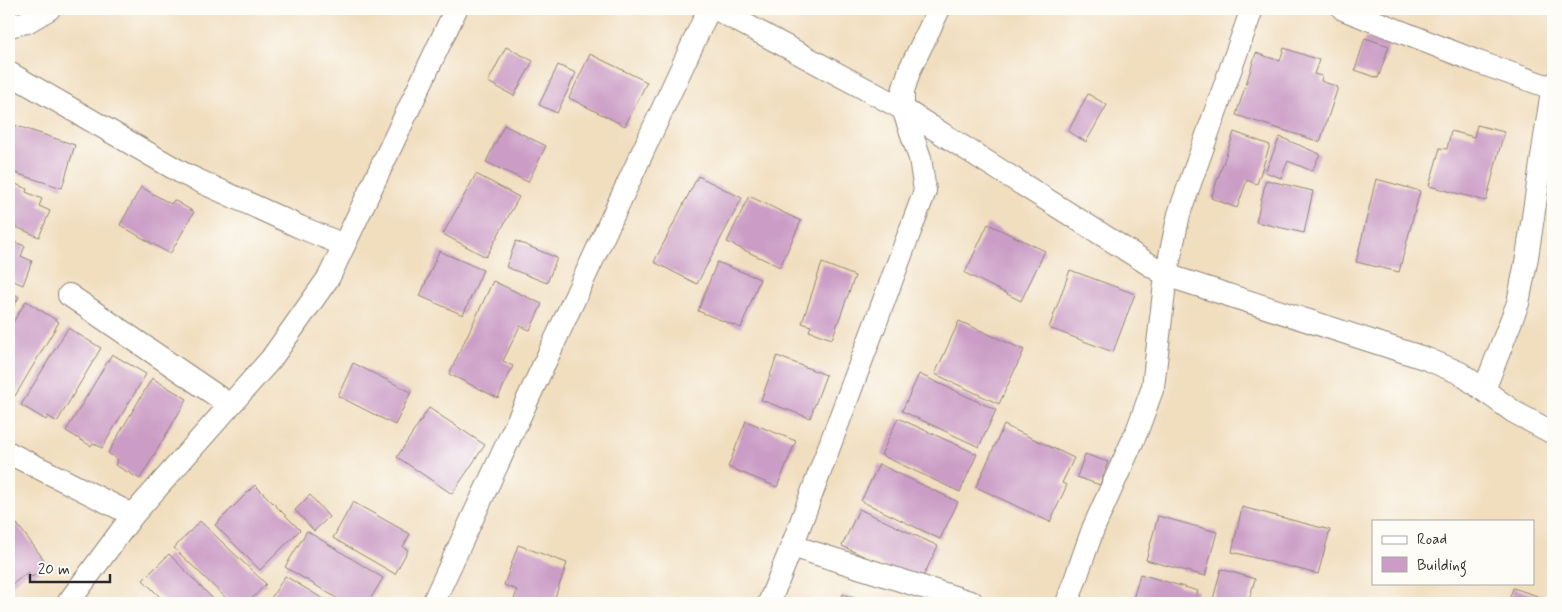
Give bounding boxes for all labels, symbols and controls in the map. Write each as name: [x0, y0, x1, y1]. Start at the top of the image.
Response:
legend: [1372, 520, 1534, 584]
text: Road: [1417, 530, 1447, 550]
scale bar: [30, 552, 110, 584]
text: Building: [1417, 556, 1467, 577]
text: 20 m: [38, 560, 70, 580]

